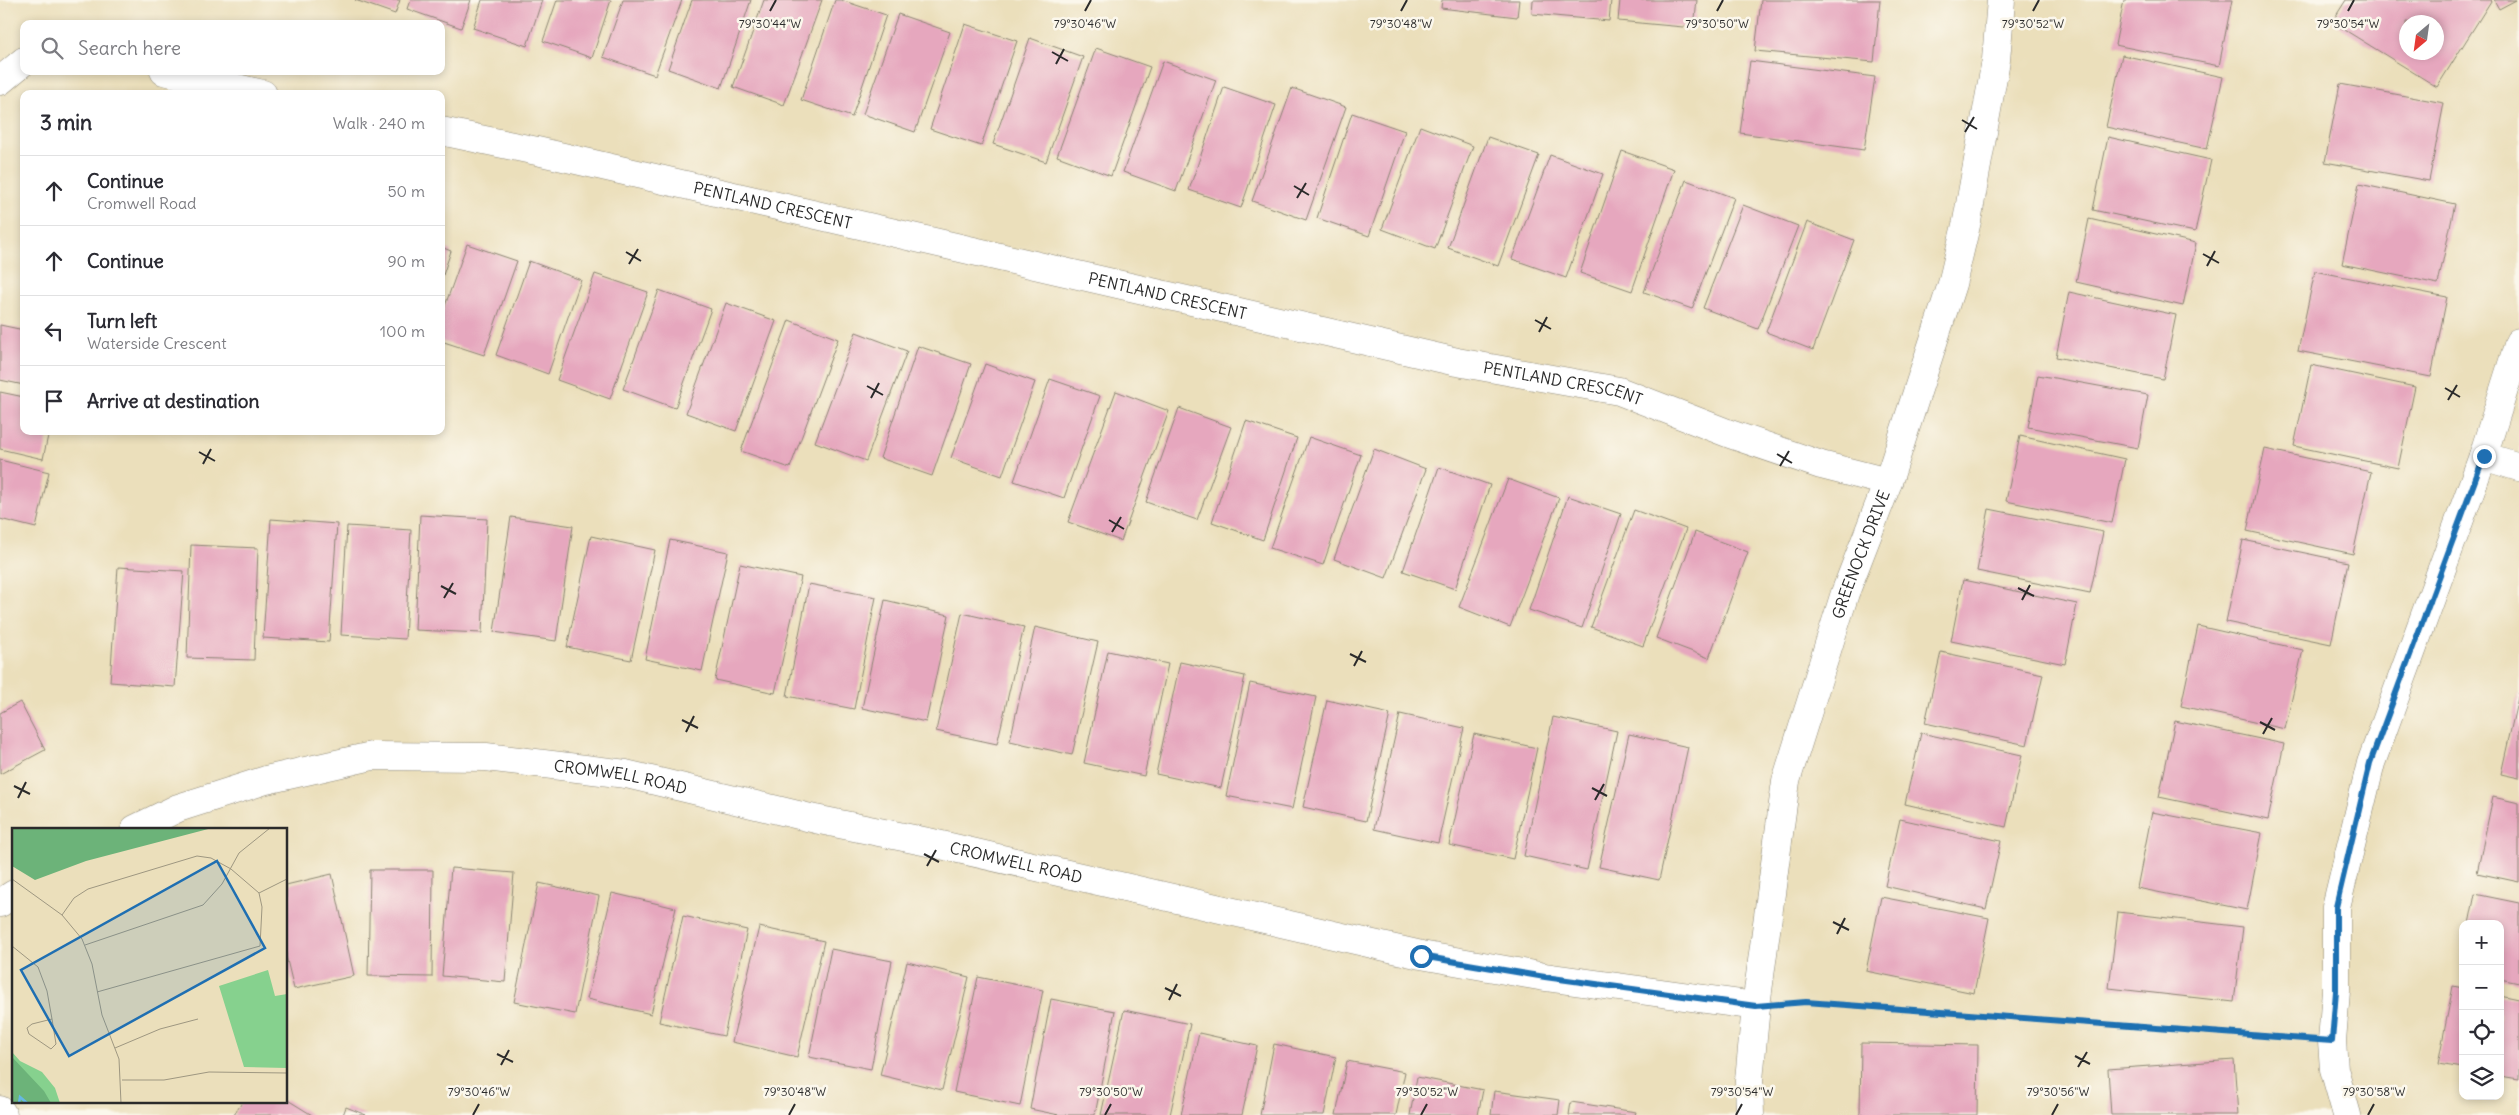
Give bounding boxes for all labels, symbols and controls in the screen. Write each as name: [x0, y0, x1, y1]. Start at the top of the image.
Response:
north arrow: [2399, 15, 2444, 60]
text: 79°30'44"W: [739, 16, 801, 31]
text: 79°30'46"W: [1054, 16, 1116, 31]
text: 79°30'48"W: [1370, 16, 1432, 31]
text: 79°30'50"W: [1685, 16, 1749, 31]
text: 79°30'52"W: [2002, 16, 2064, 31]
text: 79°30'54"W: [2317, 16, 2379, 31]
search box: [20, 20, 445, 75]
icon: search: [38, 34, 66, 62]
text: Search here: [78, 36, 181, 60]
text: 3 min: [40, 109, 92, 136]
text: Walk · 240 m: [333, 113, 425, 133]
text: Continue: [87, 169, 164, 193]
icon: ahead: [40, 177, 68, 205]
street label: PENTLAND CRESCENT: [692, 177, 854, 233]
text: 50 m: [387, 181, 425, 201]
text: Cromwell Road: [87, 193, 196, 213]
icon: ahead: [40, 247, 68, 275]
text: Continue: [87, 249, 164, 273]
text: 90 m: [387, 251, 425, 271]
street label: PENTLAND CRESCENT: [1086, 268, 1249, 323]
text: Turn left: [87, 309, 157, 333]
icon: left: [40, 317, 68, 345]
text: 100 m: [380, 321, 425, 341]
text: Waterside Crescent: [87, 333, 227, 353]
street label: PENTLAND CRESCENT: [1482, 357, 1645, 409]
icon: arrive: [40, 387, 68, 415]
text: Arrive at destination: [87, 389, 260, 413]
route end: [2473, 445, 2496, 468]
street label: GREENOCK DRIVE: [1828, 487, 1894, 621]
street label: CROMWELL ROAD: [553, 755, 689, 798]
inset map: [12, 828, 288, 1102]
street label: CROMWELL ROAD: [948, 837, 1084, 887]
map controls: [2459, 920, 2504, 1100]
button: +: [2459, 920, 2504, 965]
route start: [1410, 945, 1433, 968]
button: −: [2459, 965, 2504, 1010]
button: locate: [2459, 1010, 2504, 1055]
button: layers: [2459, 1055, 2504, 1100]
text: 79°30'46"W: [448, 1084, 510, 1099]
text: 79°30'48"W: [764, 1084, 826, 1099]
text: 79°30'50"W: [1079, 1084, 1143, 1099]
text: 79°30'52"W: [1396, 1084, 1458, 1099]
text: 79°30'54"W: [1711, 1084, 1773, 1099]
text: 79°30'56"W: [2027, 1084, 2089, 1099]
text: 79°30'58"W: [2343, 1084, 2405, 1099]

